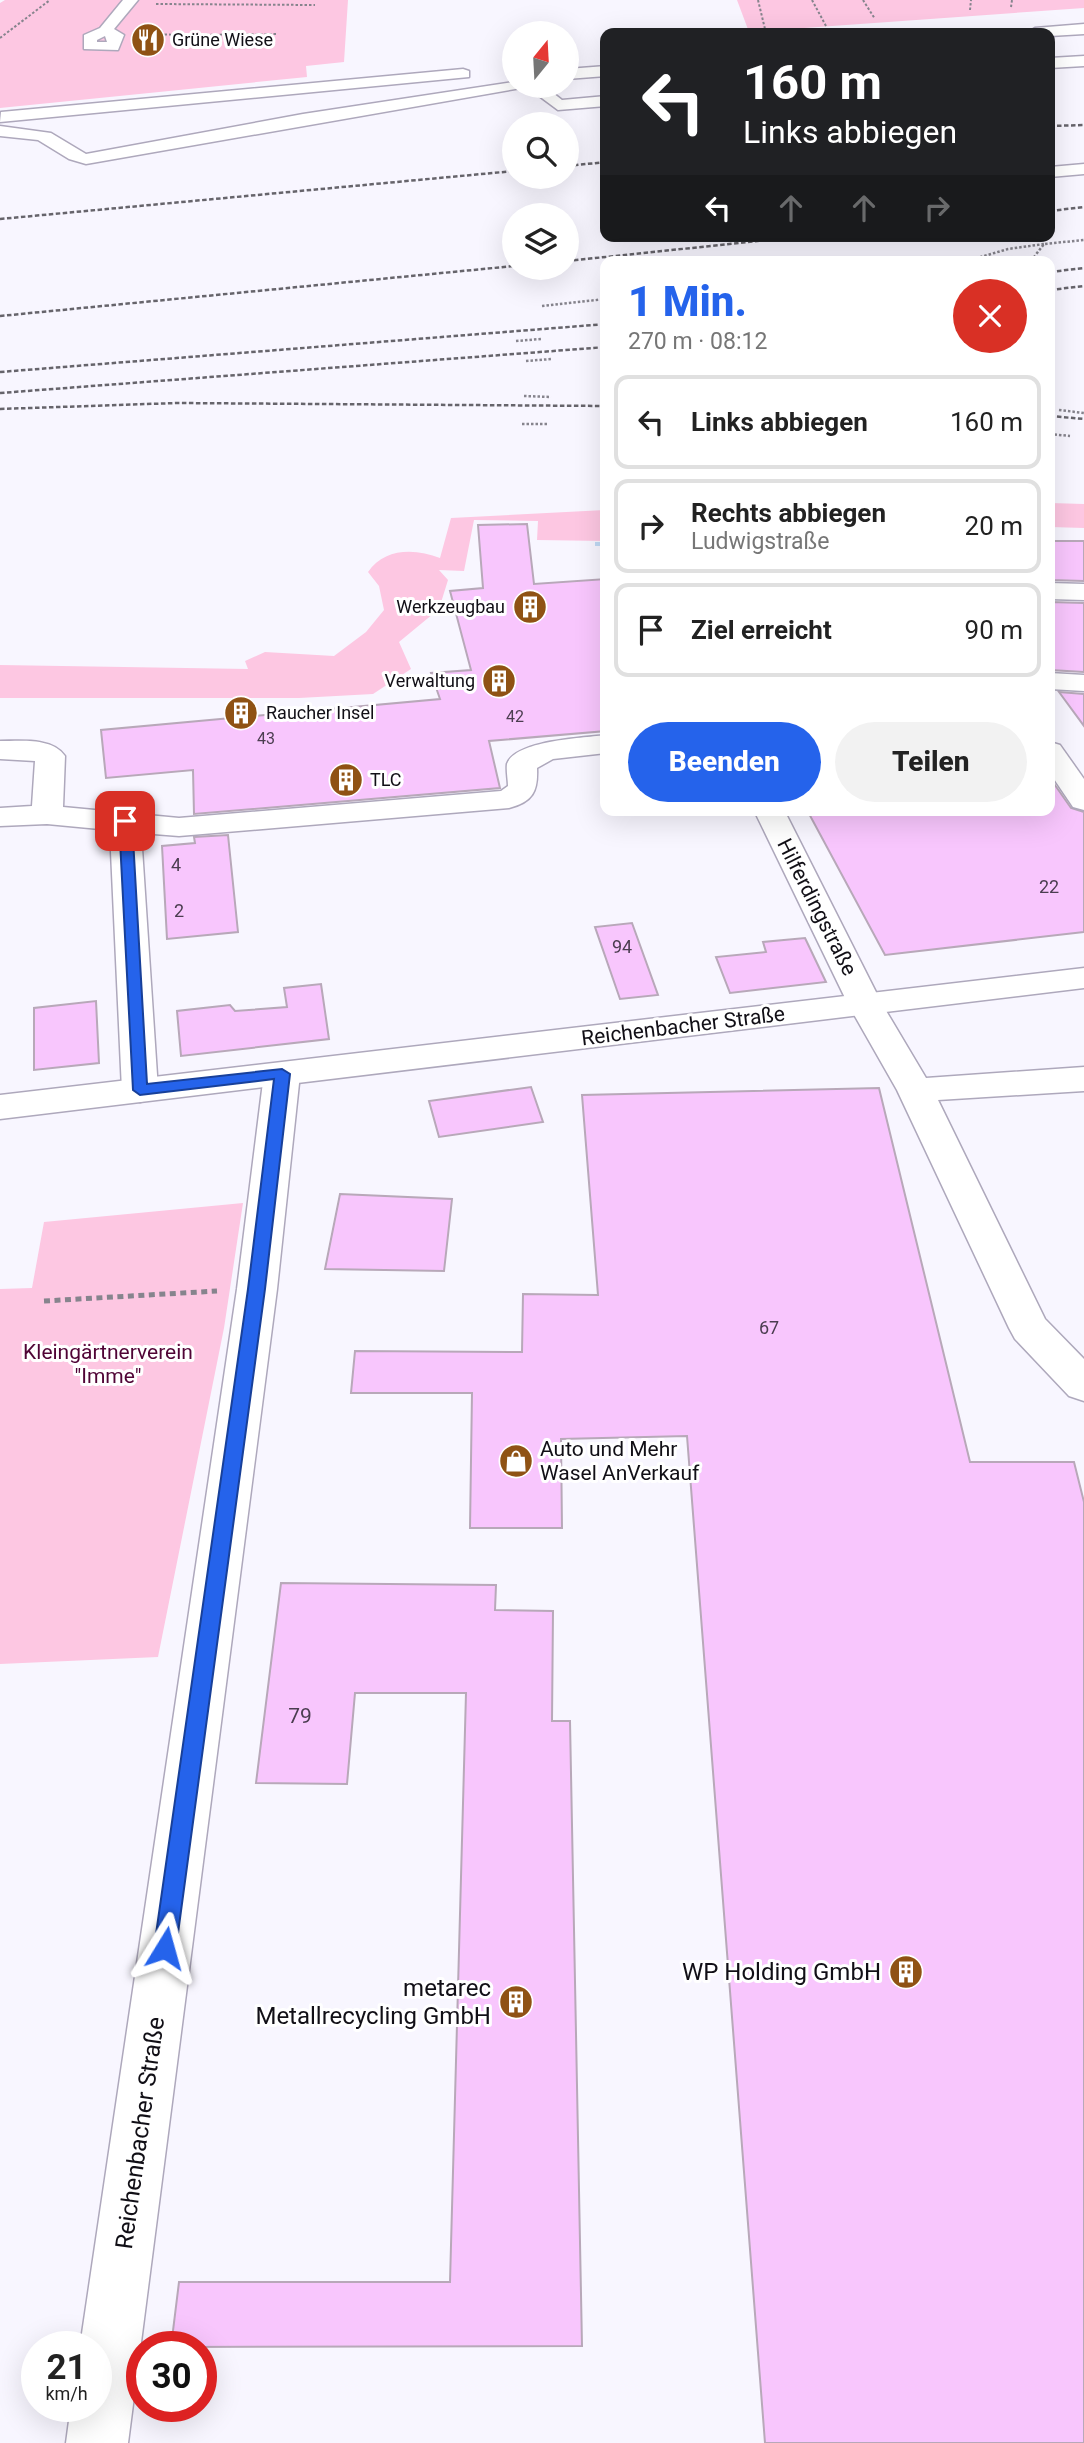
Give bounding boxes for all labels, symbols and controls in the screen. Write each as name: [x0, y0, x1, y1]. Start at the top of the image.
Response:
restaurant icon: Grüne Wiese: [129, 21, 167, 59]
north arrow: [502, 21, 579, 98]
map controls: [502, 21, 579, 280]
place label: Grüne Wiese: [172, 29, 273, 50]
text: 160 m: [743, 54, 882, 111]
icon: left: [628, 56, 719, 147]
button: search: [502, 112, 579, 189]
text: Links abbiegen: [743, 113, 957, 151]
icon: left: [699, 189, 737, 227]
icon: ahead: [772, 189, 810, 227]
icon: ahead: [845, 189, 883, 227]
icon: right: [918, 189, 956, 227]
button: layers: [502, 203, 579, 280]
text: 1 Min.: [628, 277, 747, 326]
button: close: [953, 279, 1027, 353]
text: 270 m · 08:12: [628, 328, 767, 355]
icon: left: [632, 403, 670, 441]
text: Links abbiegen: [691, 407, 868, 437]
text: 160 m: [950, 407, 1023, 437]
text: Rechts abbiegen: [691, 498, 886, 528]
icon: right: [632, 507, 670, 545]
text: 20 m: [965, 511, 1023, 541]
text: Ludwigstraße: [691, 528, 829, 555]
building icon: Werkzeugbau: [511, 588, 549, 626]
place label: Werkzeugbau: [396, 596, 505, 617]
icon: arrive: [632, 611, 670, 649]
text: Ziel erreicht: [691, 615, 832, 645]
text: 90 m: [965, 615, 1023, 645]
building icon: Verwaltung: [480, 662, 518, 700]
place label: Verwaltung: [385, 670, 475, 691]
building icon: Raucher Insel: [222, 694, 260, 732]
place label: Raucher Insel: [266, 702, 374, 723]
house number: 42: [506, 707, 524, 726]
button: Beenden: [628, 722, 821, 802]
button: Teilen: [835, 722, 1027, 802]
house number: 43: [257, 729, 275, 748]
building icon: TLC: [327, 761, 365, 799]
place label: TLC: [370, 769, 402, 790]
pin: [95, 791, 155, 851]
icon: arrive: [106, 802, 144, 840]
street label: Hilferdingstraße: [772, 835, 862, 979]
house number: 4: [171, 854, 181, 875]
house number: 22: [1039, 876, 1059, 897]
house number: 2: [174, 900, 184, 921]
house number: 94: [612, 936, 632, 957]
street label: Reichenbacher Straße: [580, 1002, 786, 1050]
house number: 67: [759, 1317, 779, 1338]
park label: Kleingärtnerverein "Imme": [23, 1340, 193, 1388]
place label: Auto und Mehr Wasel AnVerkauf: [540, 1437, 700, 1485]
shop icon: Auto und Mehr Wasel AnVerkauf: [497, 1442, 535, 1480]
house number: 79: [288, 1704, 312, 1728]
position arrow: [128, 1911, 202, 1985]
building icon: WP Holding GmbH: [887, 1953, 925, 1991]
place label: WP Holding GmbH: [682, 1958, 881, 1986]
place label: metarec Metallrecycling GmbH: [255, 1974, 491, 2030]
building icon: metarec Metallrecycling GmbH: [497, 1983, 535, 2021]
street label: Reichenbacher Straße: [110, 2015, 170, 2251]
speed limit sign: 30: [126, 2331, 217, 2422]
text: 21: [46, 2347, 87, 2388]
text: km/h: [45, 2383, 88, 2404]

